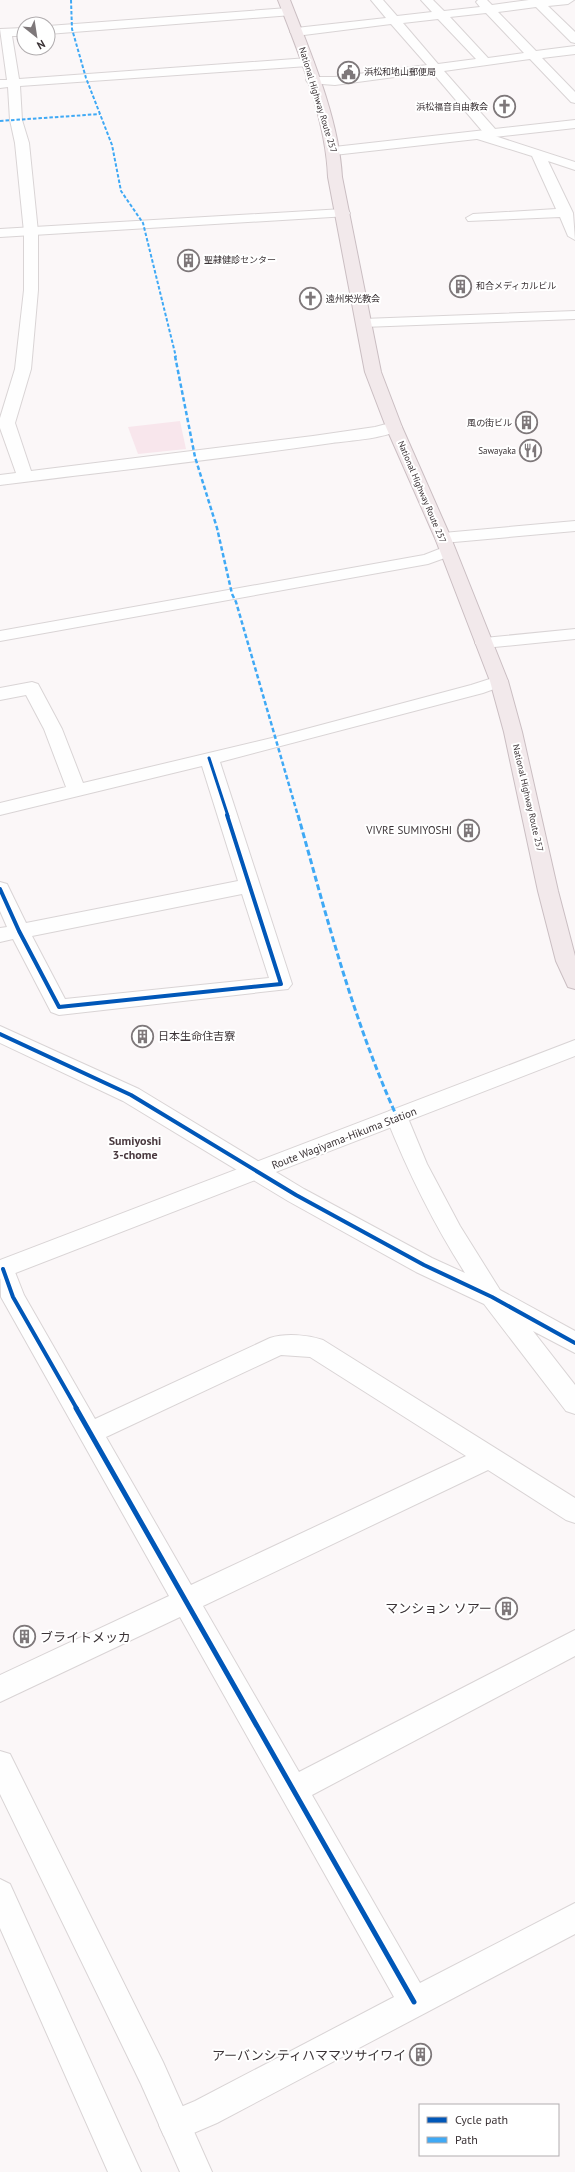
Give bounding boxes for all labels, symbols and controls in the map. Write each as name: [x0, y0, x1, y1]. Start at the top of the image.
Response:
north arrow: [16, 16, 56, 56]
text: N: [34, 37, 48, 53]
street label: National Highway Route 257: [297, 46, 340, 154]
public building icon: 浜松和地山郵便局: [335, 59, 361, 85]
place label: 浜松和地山郵便局: [364, 66, 436, 77]
church icon: 浜松福音自由教会: [491, 94, 517, 120]
place label: 浜松福音自由教会: [416, 101, 488, 112]
building icon: 聖隷健診センター: [175, 247, 201, 273]
place label: 聖隷健診センター: [204, 254, 276, 265]
building icon: 和合メディカルビル: [448, 273, 474, 299]
place label: 和合メディカルビル: [476, 280, 556, 291]
church icon: 遠州栄光教会: [297, 286, 323, 312]
place label: 遠州栄光教会: [326, 293, 380, 304]
building icon: 風の街ビル: [514, 410, 540, 436]
place label: 風の街ビル: [467, 417, 512, 428]
restaurant icon: Sawayaka: [518, 438, 544, 464]
street label: National Highway Route 257: [396, 439, 449, 545]
place label: Sawayaka: [478, 445, 516, 456]
street label: National Highway Route 257: [511, 743, 546, 853]
building icon: VIVRE SUMIYOSHI: [455, 817, 481, 843]
place label: VIVRE SUMIYOSHI: [365, 823, 452, 837]
building icon: 日本生命住吉寮: [130, 1023, 156, 1049]
place label: 日本生命住吉寮: [158, 1029, 235, 1043]
street label: Route Wagiyama-Hikuma Station: [270, 1104, 418, 1172]
district label: Sumiyoshi 3-chome: [109, 1133, 161, 1162]
building icon: マンション ソアー: [494, 1595, 520, 1621]
place label: マンション ソアー: [385, 1600, 492, 1617]
building icon: ブライトメッカ: [11, 1624, 37, 1650]
place label: ブライトメッカ: [40, 1629, 131, 1646]
building icon: アーバンシティハママツサイワイ: [408, 2042, 434, 2068]
place label: アーバンシティハママツサイワイ: [212, 2047, 406, 2064]
legend: [419, 2104, 559, 2156]
text: Cycle path: [455, 2112, 508, 2127]
text: Path: [455, 2132, 478, 2147]

